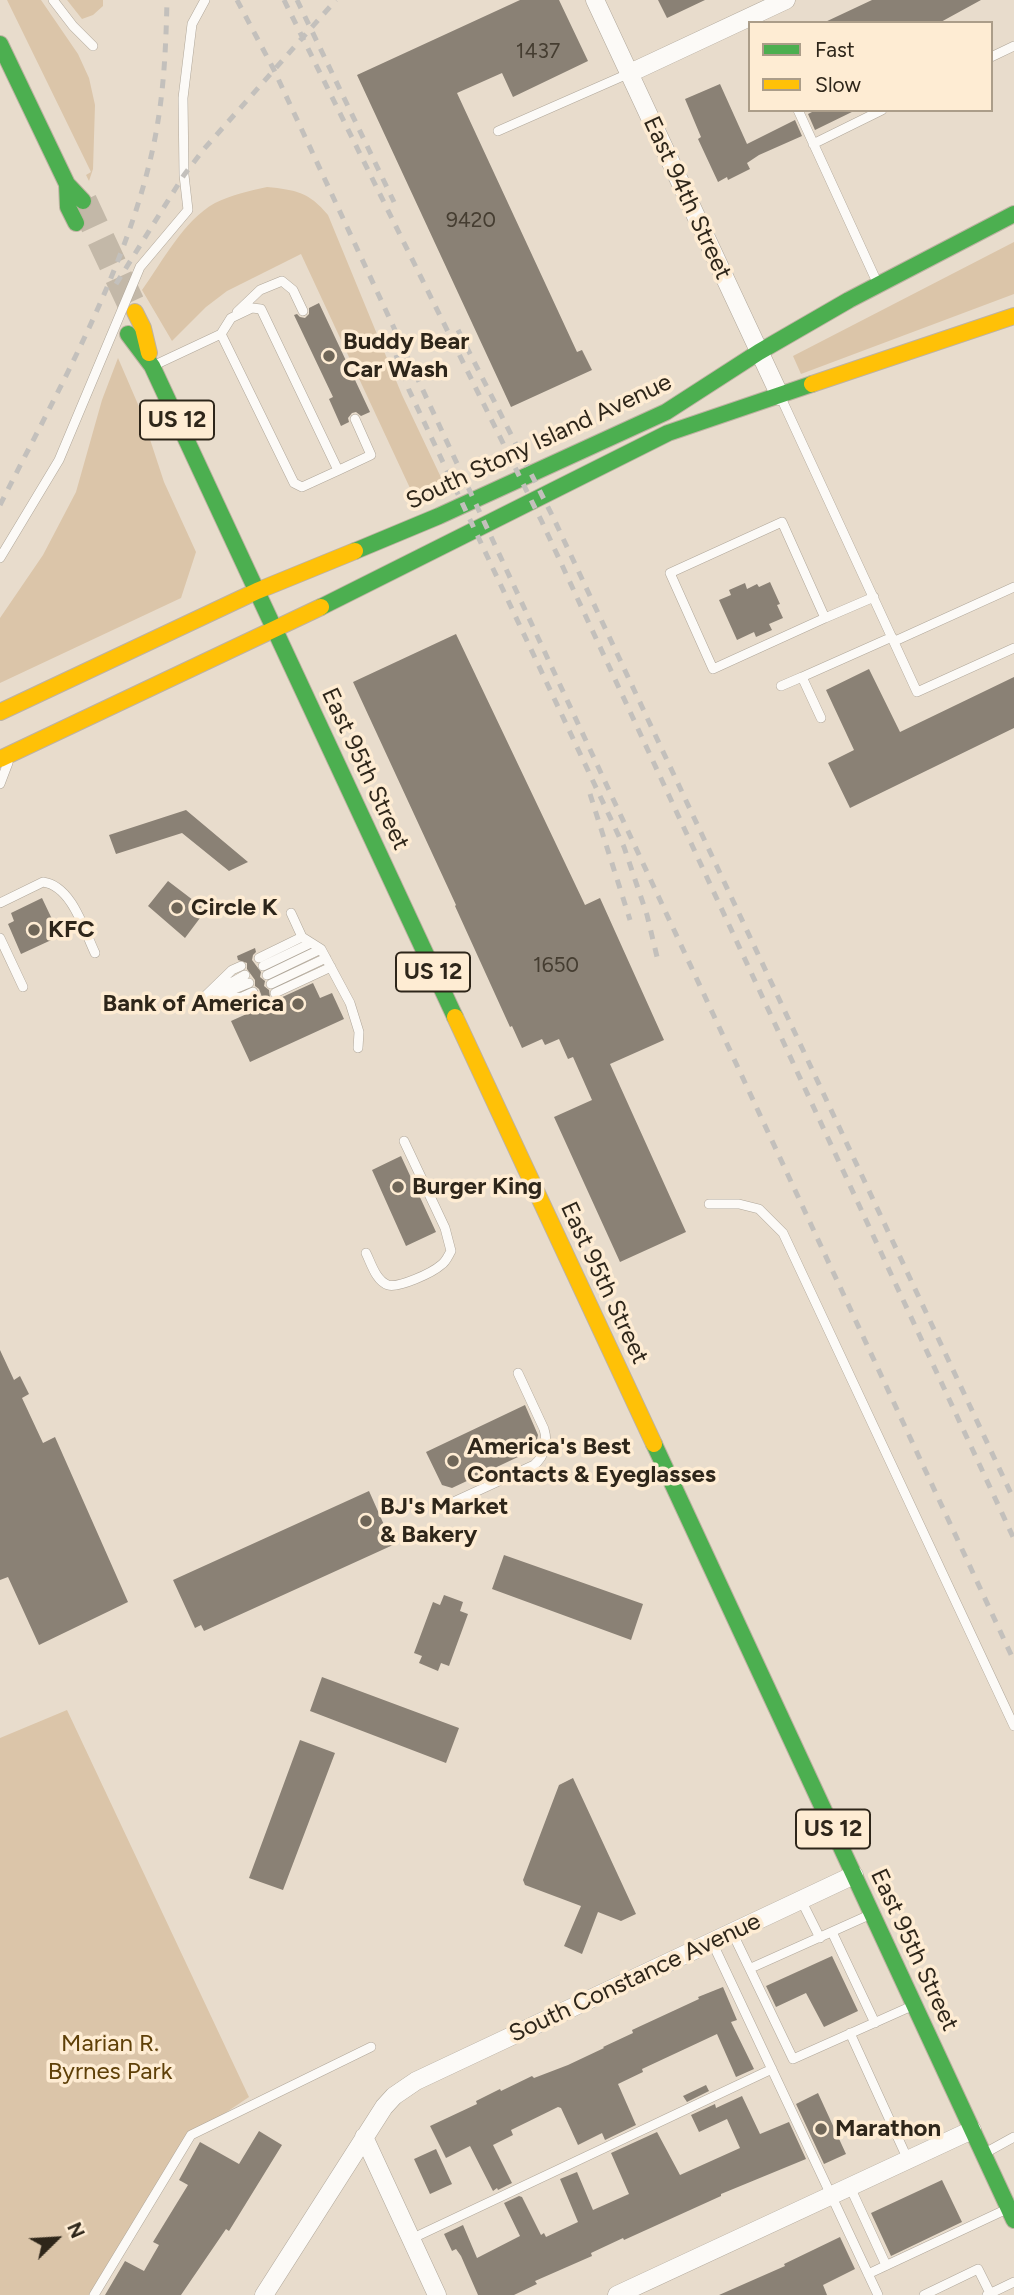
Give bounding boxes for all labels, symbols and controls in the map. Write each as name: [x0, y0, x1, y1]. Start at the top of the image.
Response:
legend: [748, 21, 993, 112]
text: Fast: [815, 37, 855, 62]
house number: 1437: [516, 39, 560, 65]
text: Slow: [815, 72, 861, 97]
street label: East 94th Street: [637, 112, 737, 284]
house number: 9420: [446, 208, 496, 234]
place label: Buddy Bear Car Wash: [343, 328, 469, 384]
marker: Buddy Bear Car Wash: [321, 348, 337, 364]
street label: South Stony Island Avenue: [402, 368, 676, 516]
road number: US 12: [140, 400, 214, 440]
street label: East 95th Street: [315, 683, 415, 855]
place label: Circle K: [191, 894, 278, 922]
marker: Circle K: [169, 900, 185, 916]
place label: KFC: [48, 916, 95, 944]
marker: KFC: [26, 922, 42, 938]
road number: US 12: [396, 953, 470, 992]
house number: 1650: [533, 953, 579, 979]
place label: Bank of America: [103, 990, 284, 1018]
marker: Bank of America: [290, 996, 306, 1012]
place label: Burger King: [412, 1173, 542, 1201]
marker: Burger King: [390, 1179, 406, 1195]
street label: East 95th Street: [554, 1197, 654, 1369]
place label: America's Best Contacts & Eyeglasses: [467, 1433, 716, 1489]
marker: America's Best Contacts & Eyeglasses: [445, 1453, 461, 1469]
place label: BJ's Market & Bakery: [380, 1493, 508, 1549]
marker: BJ's Market & Bakery: [358, 1513, 374, 1529]
road number: US 12: [796, 1810, 870, 1848]
street label: East 95th Street: [864, 1864, 964, 2036]
street label: South Constance Avenue: [505, 1907, 765, 2049]
park label: Marian R. Byrnes Park: [48, 2030, 172, 2086]
place label: Marathon: [835, 2115, 941, 2143]
marker: Marathon: [813, 2121, 829, 2137]
north arrow: [21, 2204, 91, 2274]
text: N: [62, 2219, 89, 2242]

